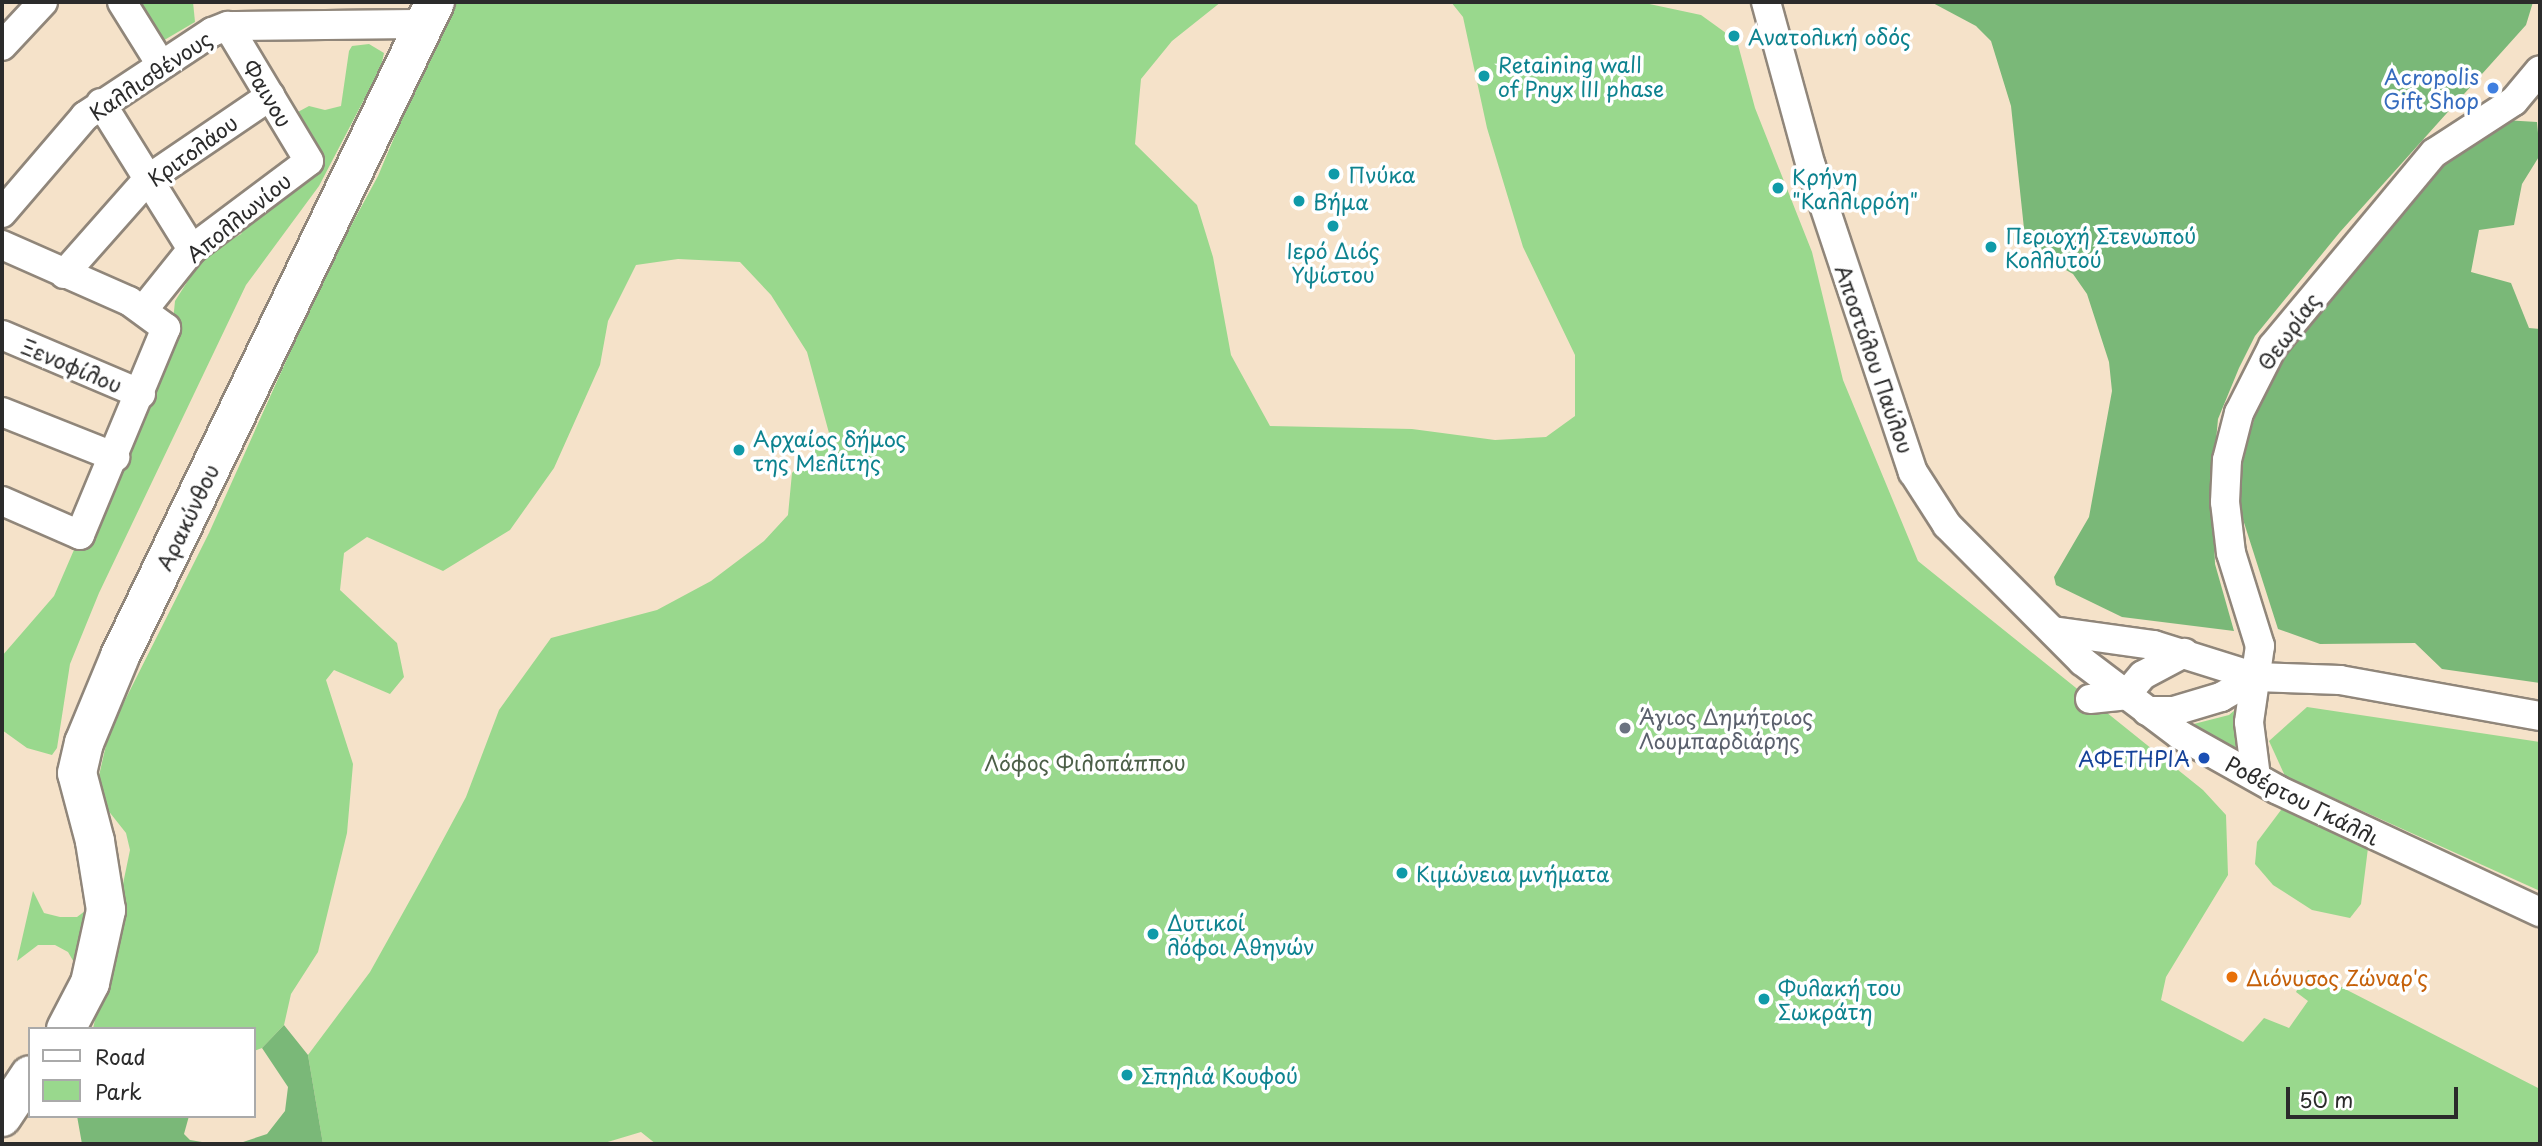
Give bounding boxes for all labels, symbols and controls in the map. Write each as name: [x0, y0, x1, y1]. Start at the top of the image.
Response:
place label: Ανατολική οδός: [1748, 23, 1911, 49]
street label: Καλλισθένους: [84, 25, 216, 125]
marker: Ανατολική οδός: [1726, 28, 1742, 44]
place label: Retaining wall of Pnyx III phase: [1498, 51, 1664, 101]
street label: Φαινου: [238, 55, 298, 131]
place label: Acropolis Gift Shop: [2382, 63, 2479, 113]
marker: Retaining wall of Pnyx III phase: [1476, 68, 1492, 84]
marker: Acropolis Gift Shop: [2485, 80, 2501, 96]
street label: Κριτολάου: [142, 109, 242, 191]
place label: Πνύκα: [1348, 161, 1416, 187]
place label: Κρήνη "Καλλιρρόη": [1792, 163, 1918, 213]
marker: Πνύκα: [1326, 166, 1342, 182]
street label: Απολλωνίου: [181, 167, 295, 267]
marker: Κρήνη "Καλλιρρόη": [1770, 180, 1786, 196]
place label: Βήμα: [1313, 188, 1369, 214]
marker: Βήμα: [1291, 193, 1307, 209]
marker: Ιερό Διός Υψίστου: [1325, 218, 1341, 234]
place label: Περιοχή Στενωπού Κολλυτού: [2005, 222, 2196, 272]
place label: Ιερό Διός Υψίστου: [1286, 237, 1380, 287]
marker: Περιοχή Στενωπού Κολλυτού: [1983, 239, 1999, 255]
street label: Αποστόλου Παύλου: [1831, 261, 1919, 457]
street label: Θεωρίας: [2252, 288, 2324, 374]
street label: Ξενοφίλου: [18, 333, 126, 397]
place label: Αρχαίος δήμος της Μελίτης: [753, 425, 907, 475]
marker: Αρχαίος δήμος της Μελίτης: [731, 442, 747, 458]
street label: Αρακύνθου: [150, 460, 224, 574]
place label: Άγιος Δημήτριος Λουμπαρδιάρης: [1639, 703, 1813, 753]
marker: Άγιος Δημήτριος Λουμπαρδιάρης: [1617, 720, 1633, 736]
place label: ΑΦΕΤΗΡΙΑ: [2078, 745, 2190, 771]
park label: Λόφος Φιλοπάππου: [984, 749, 1186, 775]
marker: ΑΦΕΤΗΡΙΑ: [2196, 750, 2212, 766]
street label: Ροβέρτου Γκάλλι: [2221, 750, 2385, 850]
place label: Κιμώνεια μνήματα: [1416, 860, 1610, 886]
marker: Κιμώνεια μνήματα: [1394, 865, 1410, 881]
place label: Δυτικοί λόφοι Αθηνών: [1167, 909, 1315, 959]
marker: Δυτικοί λόφοι Αθηνών: [1145, 926, 1161, 942]
place label: Διόνυσος Ζώναρ'ς: [2246, 964, 2429, 990]
marker: Διόνυσος Ζώναρ'ς: [2224, 969, 2240, 985]
place label: Φυλακή του Σωκράτη: [1778, 974, 1902, 1024]
marker: Φυλακή του Σωκράτη: [1756, 991, 1772, 1007]
legend: [28, 1027, 256, 1118]
text: Road: [95, 1040, 146, 1072]
place label: Σπηλιά Κουφού: [1141, 1062, 1298, 1088]
marker: Σπηλιά Κουφού: [1119, 1067, 1135, 1083]
scale bar: [2290, 1072, 2462, 1116]
text: Park: [95, 1075, 142, 1107]
text: 50 m: [2299, 1083, 2353, 1115]

